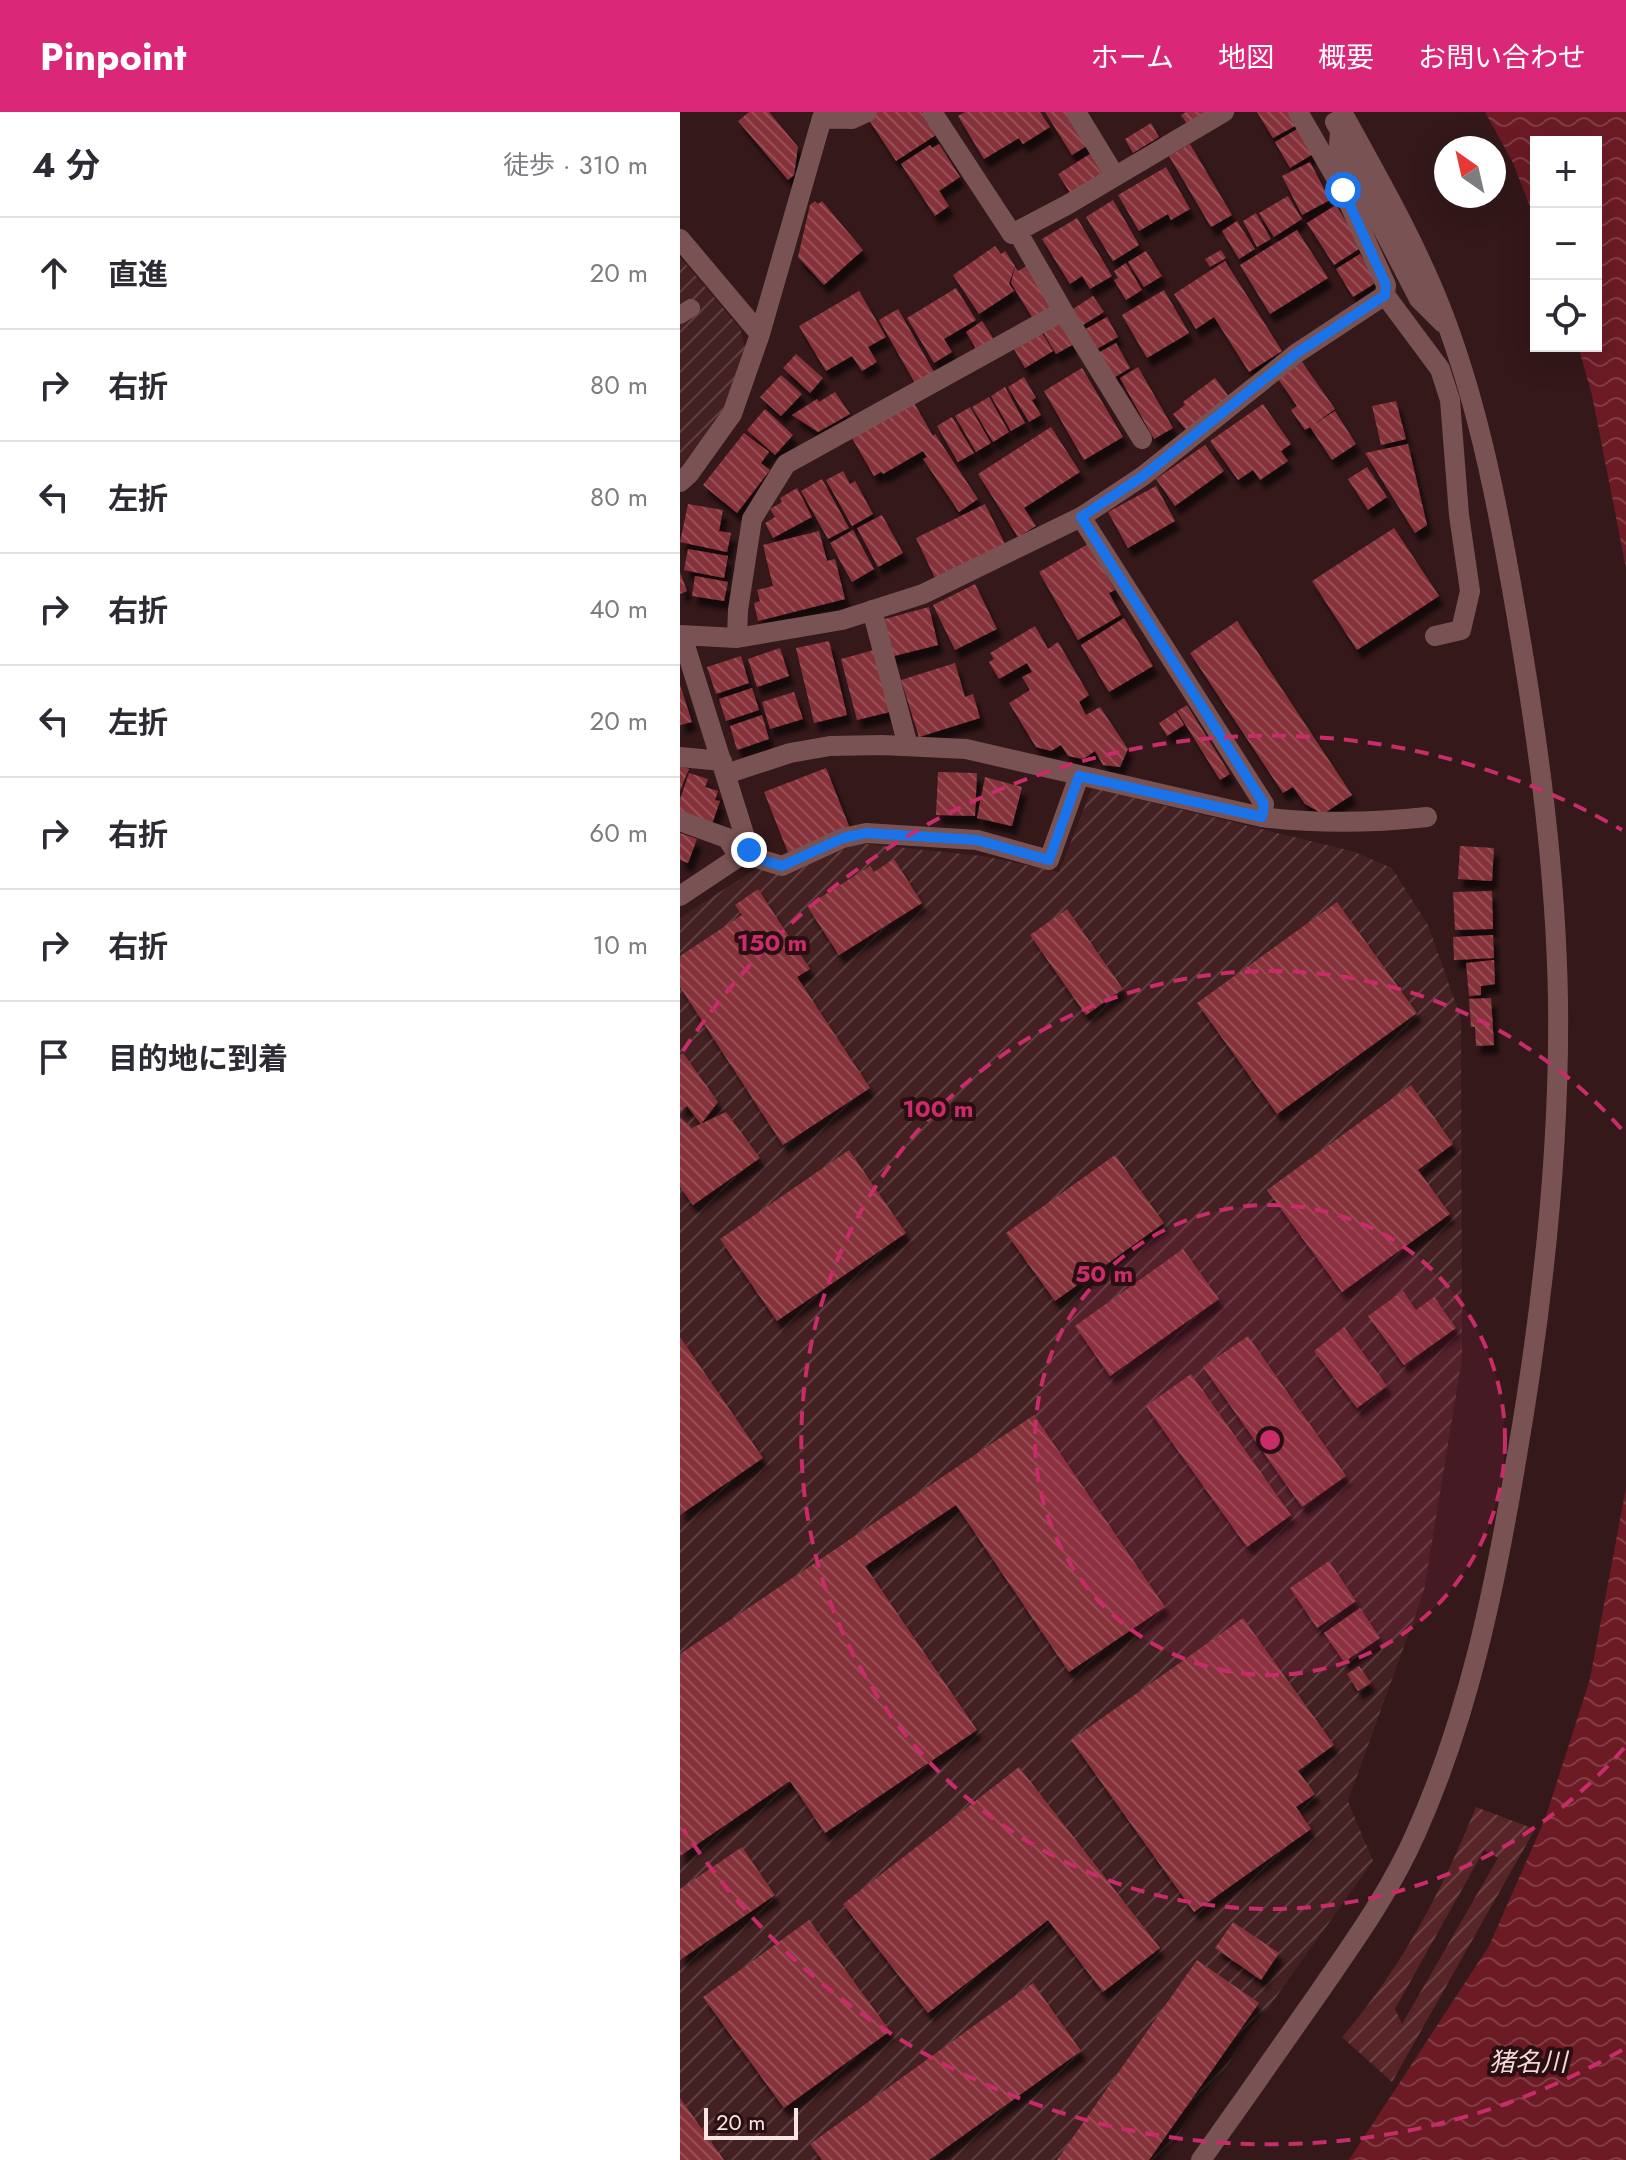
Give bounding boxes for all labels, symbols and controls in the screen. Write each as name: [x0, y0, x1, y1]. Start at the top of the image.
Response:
text: Pinpoint: [40, 29, 186, 84]
text: ホーム: [1091, 37, 1174, 78]
text: 地図: [1218, 37, 1274, 78]
text: 概要: [1318, 37, 1374, 78]
text: お問い合わせ: [1418, 37, 1586, 78]
north arrow: [1434, 136, 1506, 208]
map controls: [1530, 136, 1602, 352]
button: +: [1530, 136, 1602, 208]
text: 4 分: [32, 141, 100, 190]
text: 徒歩 · 310 m: [503, 146, 648, 184]
route start: [1325, 172, 1361, 208]
button: −: [1530, 208, 1602, 280]
icon: ahead: [32, 251, 76, 295]
text: 直進: [108, 253, 168, 296]
text: 20 m: [590, 254, 648, 292]
button: locate: [1530, 280, 1602, 352]
icon: right: [32, 363, 76, 407]
text: 右折: [108, 365, 168, 408]
text: 80 m: [590, 366, 648, 404]
icon: left: [32, 475, 76, 519]
text: 左折: [108, 477, 168, 520]
text: 80 m: [590, 478, 648, 516]
icon: right: [32, 587, 76, 631]
text: 右折: [108, 589, 168, 632]
text: 40 m: [589, 590, 648, 628]
icon: left: [32, 699, 76, 743]
text: 左折: [108, 701, 168, 744]
text: 20 m: [590, 702, 648, 740]
icon: right: [32, 811, 76, 855]
text: 右折: [108, 813, 168, 856]
text: 60 m: [589, 814, 648, 852]
route end: [731, 832, 767, 868]
icon: right: [32, 923, 76, 967]
text: 右折: [108, 925, 168, 968]
text: 150 m: [737, 925, 807, 960]
text: 10 m: [593, 926, 648, 964]
icon: arrive: [32, 1035, 76, 1079]
text: 目的地に到着: [108, 1037, 288, 1080]
text: 100 m: [903, 1091, 973, 1126]
text: 50 m: [1075, 1256, 1133, 1291]
centre of rings: [1256, 1426, 1284, 1454]
water label: 猪名川: [1489, 2043, 1570, 2081]
scale bar: [704, 2104, 798, 2140]
text: 20 m: [716, 2106, 765, 2138]

